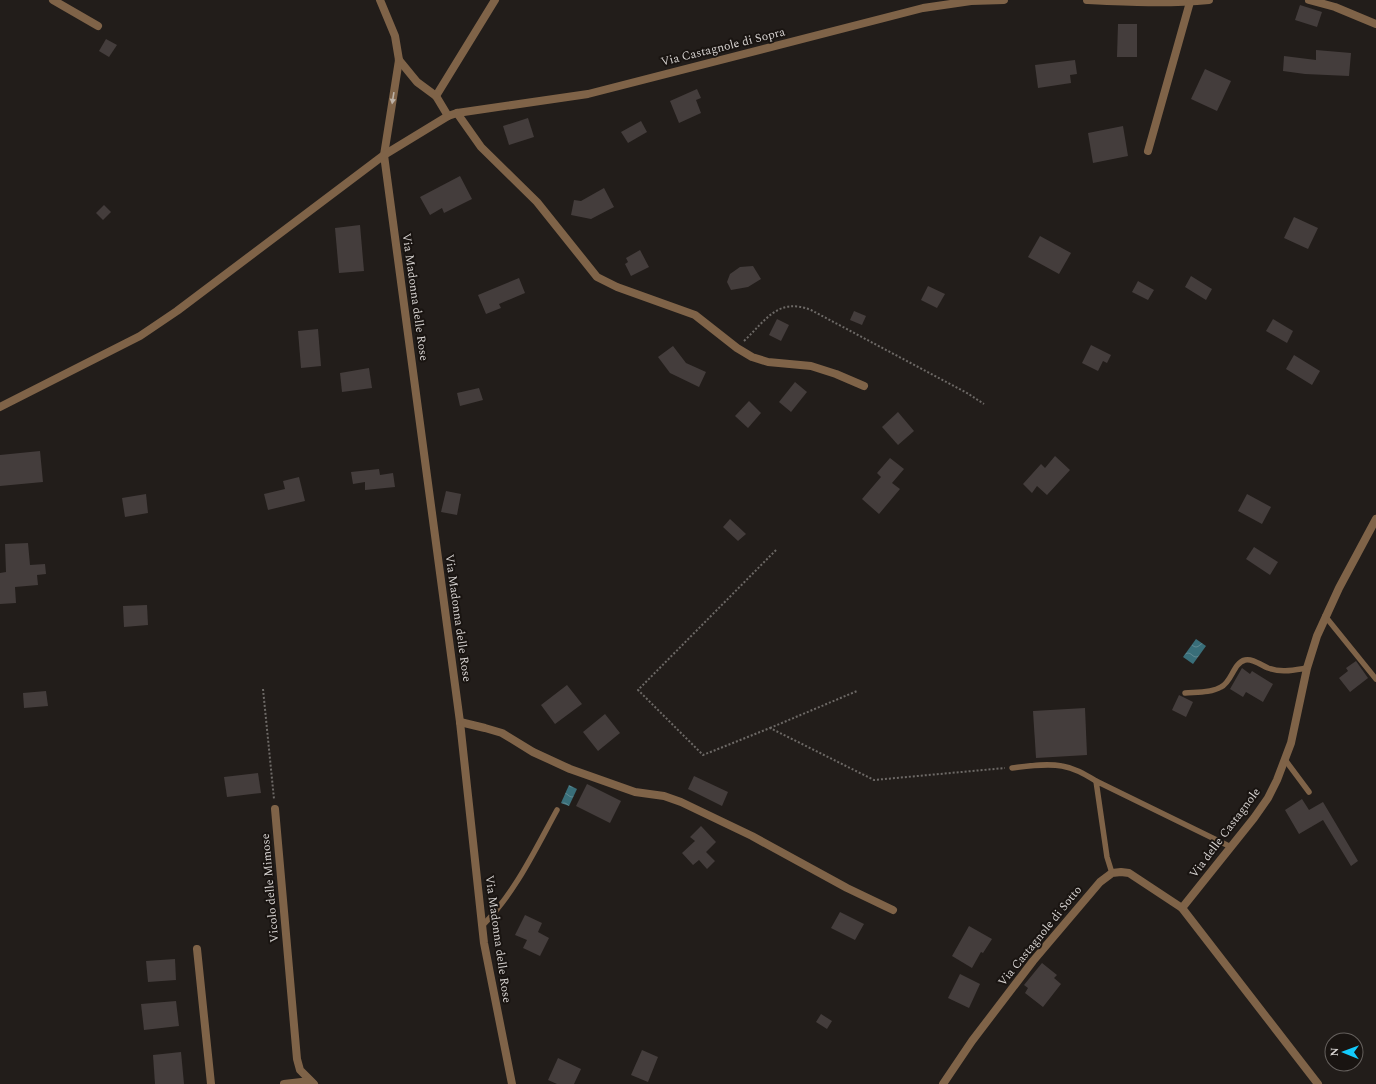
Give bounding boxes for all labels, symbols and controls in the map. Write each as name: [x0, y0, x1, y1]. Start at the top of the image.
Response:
street label: Via Castagnole di Sopra: [659, 22, 787, 72]
one-way arrow: [390, 92, 396, 104]
street label: Via Madonna delle Rose: [397, 232, 433, 362]
street label: Via Madonna delle Rose: [440, 553, 476, 683]
street label: Via delle Castagnole: [1185, 784, 1265, 882]
street label: Vicolo delle Mimose: [256, 833, 284, 943]
street label: Via Madonna delle Rose: [480, 874, 516, 1004]
street label: Via Castagnole di Sotto: [993, 881, 1087, 991]
north arrow: [1324, 1032, 1364, 1072]
text: N: [1326, 1047, 1343, 1056]

